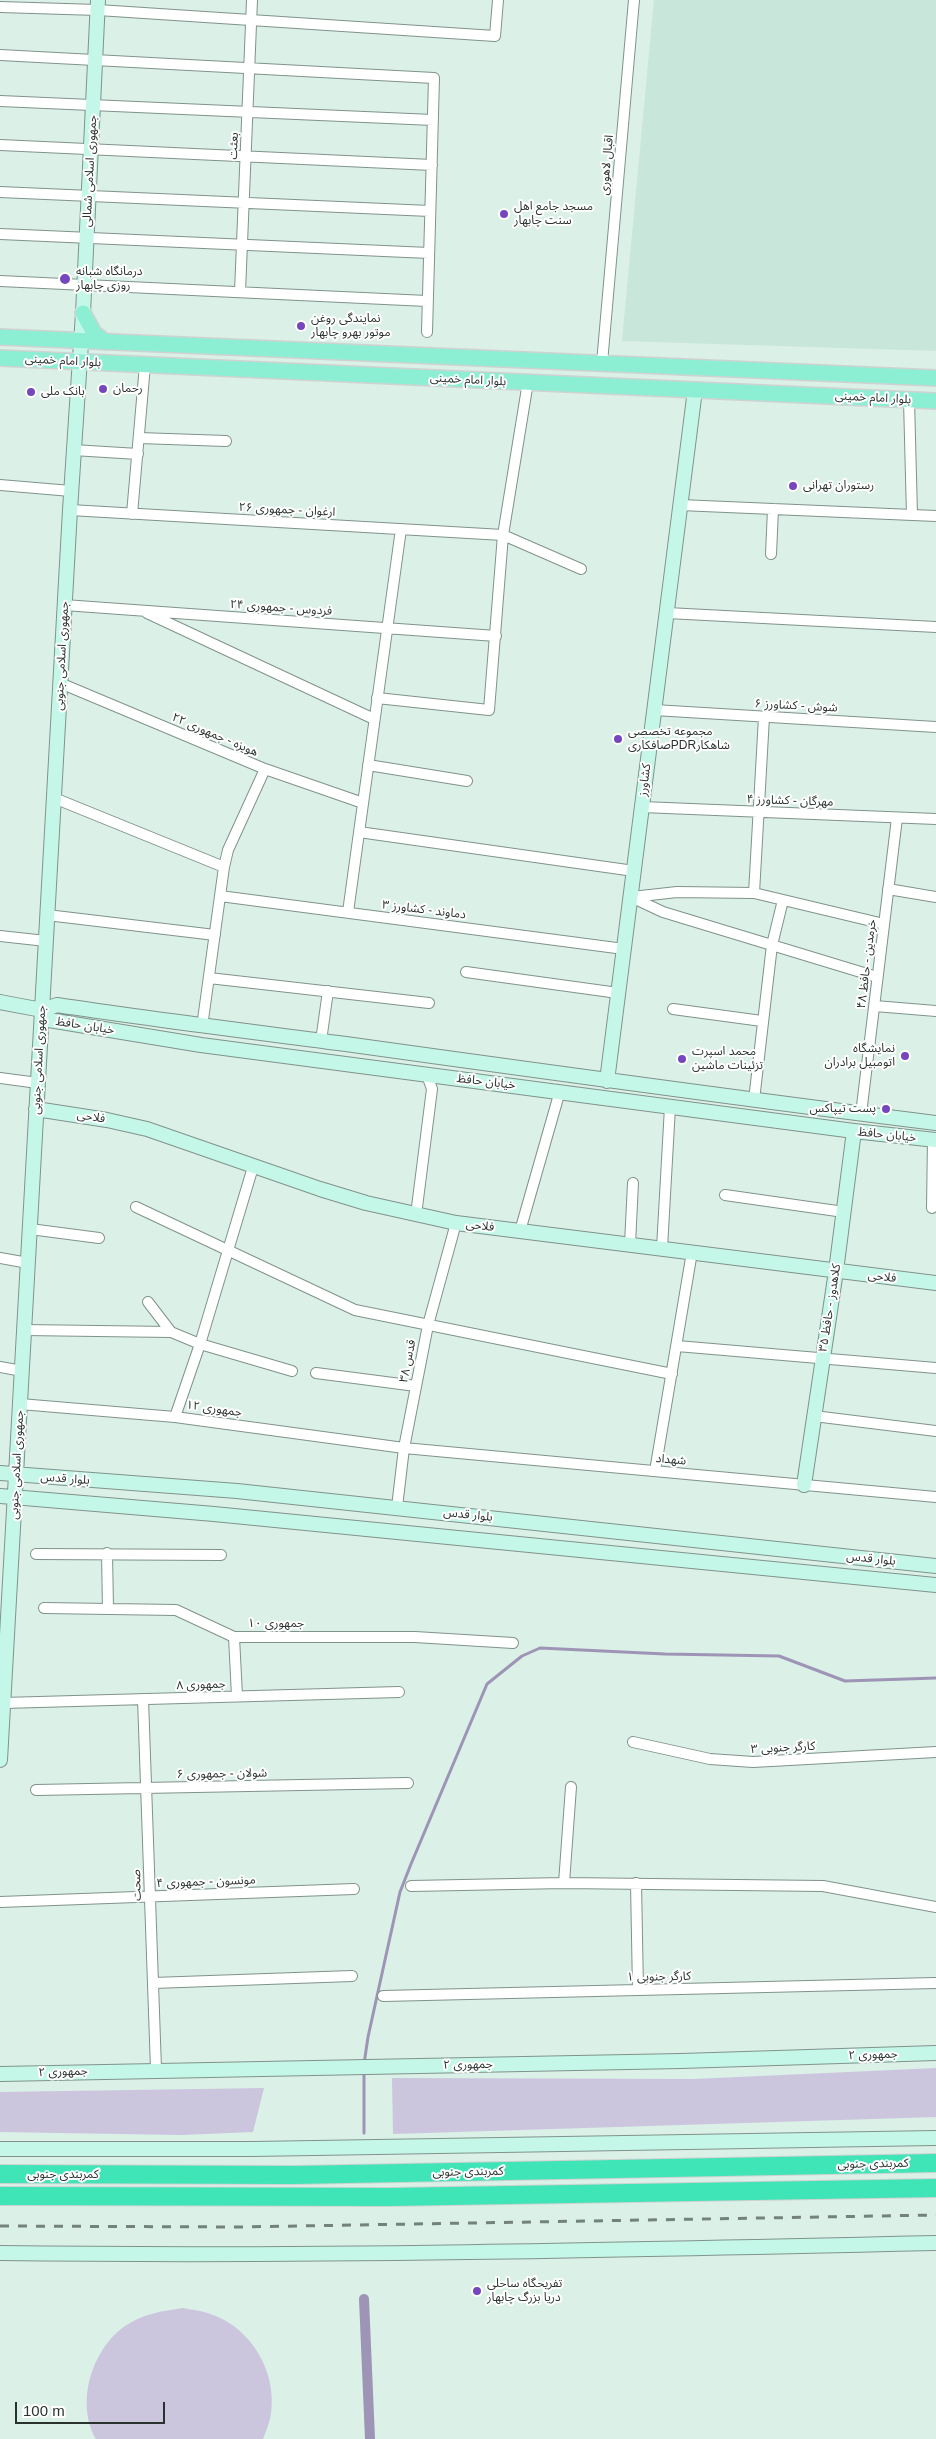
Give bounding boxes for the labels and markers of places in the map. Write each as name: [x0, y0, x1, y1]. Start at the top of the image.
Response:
place label: مسجد جامع اهل سنت چابهار: [514, 200, 593, 228]
marker: مسجد جامع اهل سنت چابهار: [498, 208, 510, 220]
place label: درمانگاه شبانه روزی چابهار: [76, 265, 143, 293]
marker: درمانگاه شبانه روزی چابهار: [58, 272, 72, 286]
place label: نمایندگی روغن موتور بهرو چابهار: [311, 312, 390, 340]
marker: نمایندگی روغن موتور بهرو چابهار: [295, 320, 307, 332]
place label: رحمان: [113, 382, 143, 396]
marker: رحمان: [97, 383, 109, 395]
place label: بانک ملی: [41, 385, 85, 399]
marker: بانک ملی: [25, 386, 37, 398]
place label: رستوران تهرانی: [803, 479, 874, 493]
marker: رستوران تهرانی: [787, 480, 799, 492]
place label: مجموعه تخصصی صافکاریPDRشاهکار: [628, 725, 730, 753]
marker: مجموعه تخصصی صافکاریPDRشاهکار: [612, 733, 624, 745]
place label: نمایشگاه اتومبیل برادران: [824, 1042, 895, 1070]
place label: محمد اسپرت تزئینات ماشین: [692, 1045, 763, 1073]
marker: نمایشگاه اتومبیل برادران: [899, 1050, 911, 1062]
marker: محمد اسپرت تزئینات ماشین: [676, 1053, 688, 1065]
place label: پست تیپاکس: [810, 1102, 876, 1116]
marker: پست تیپاکس: [880, 1103, 892, 1115]
place label: تفریحگاه ساحلی دریا بزرگ چابهار: [487, 2277, 562, 2305]
marker: تفریحگاه ساحلی دریا بزرگ چابهار: [471, 2285, 483, 2297]

